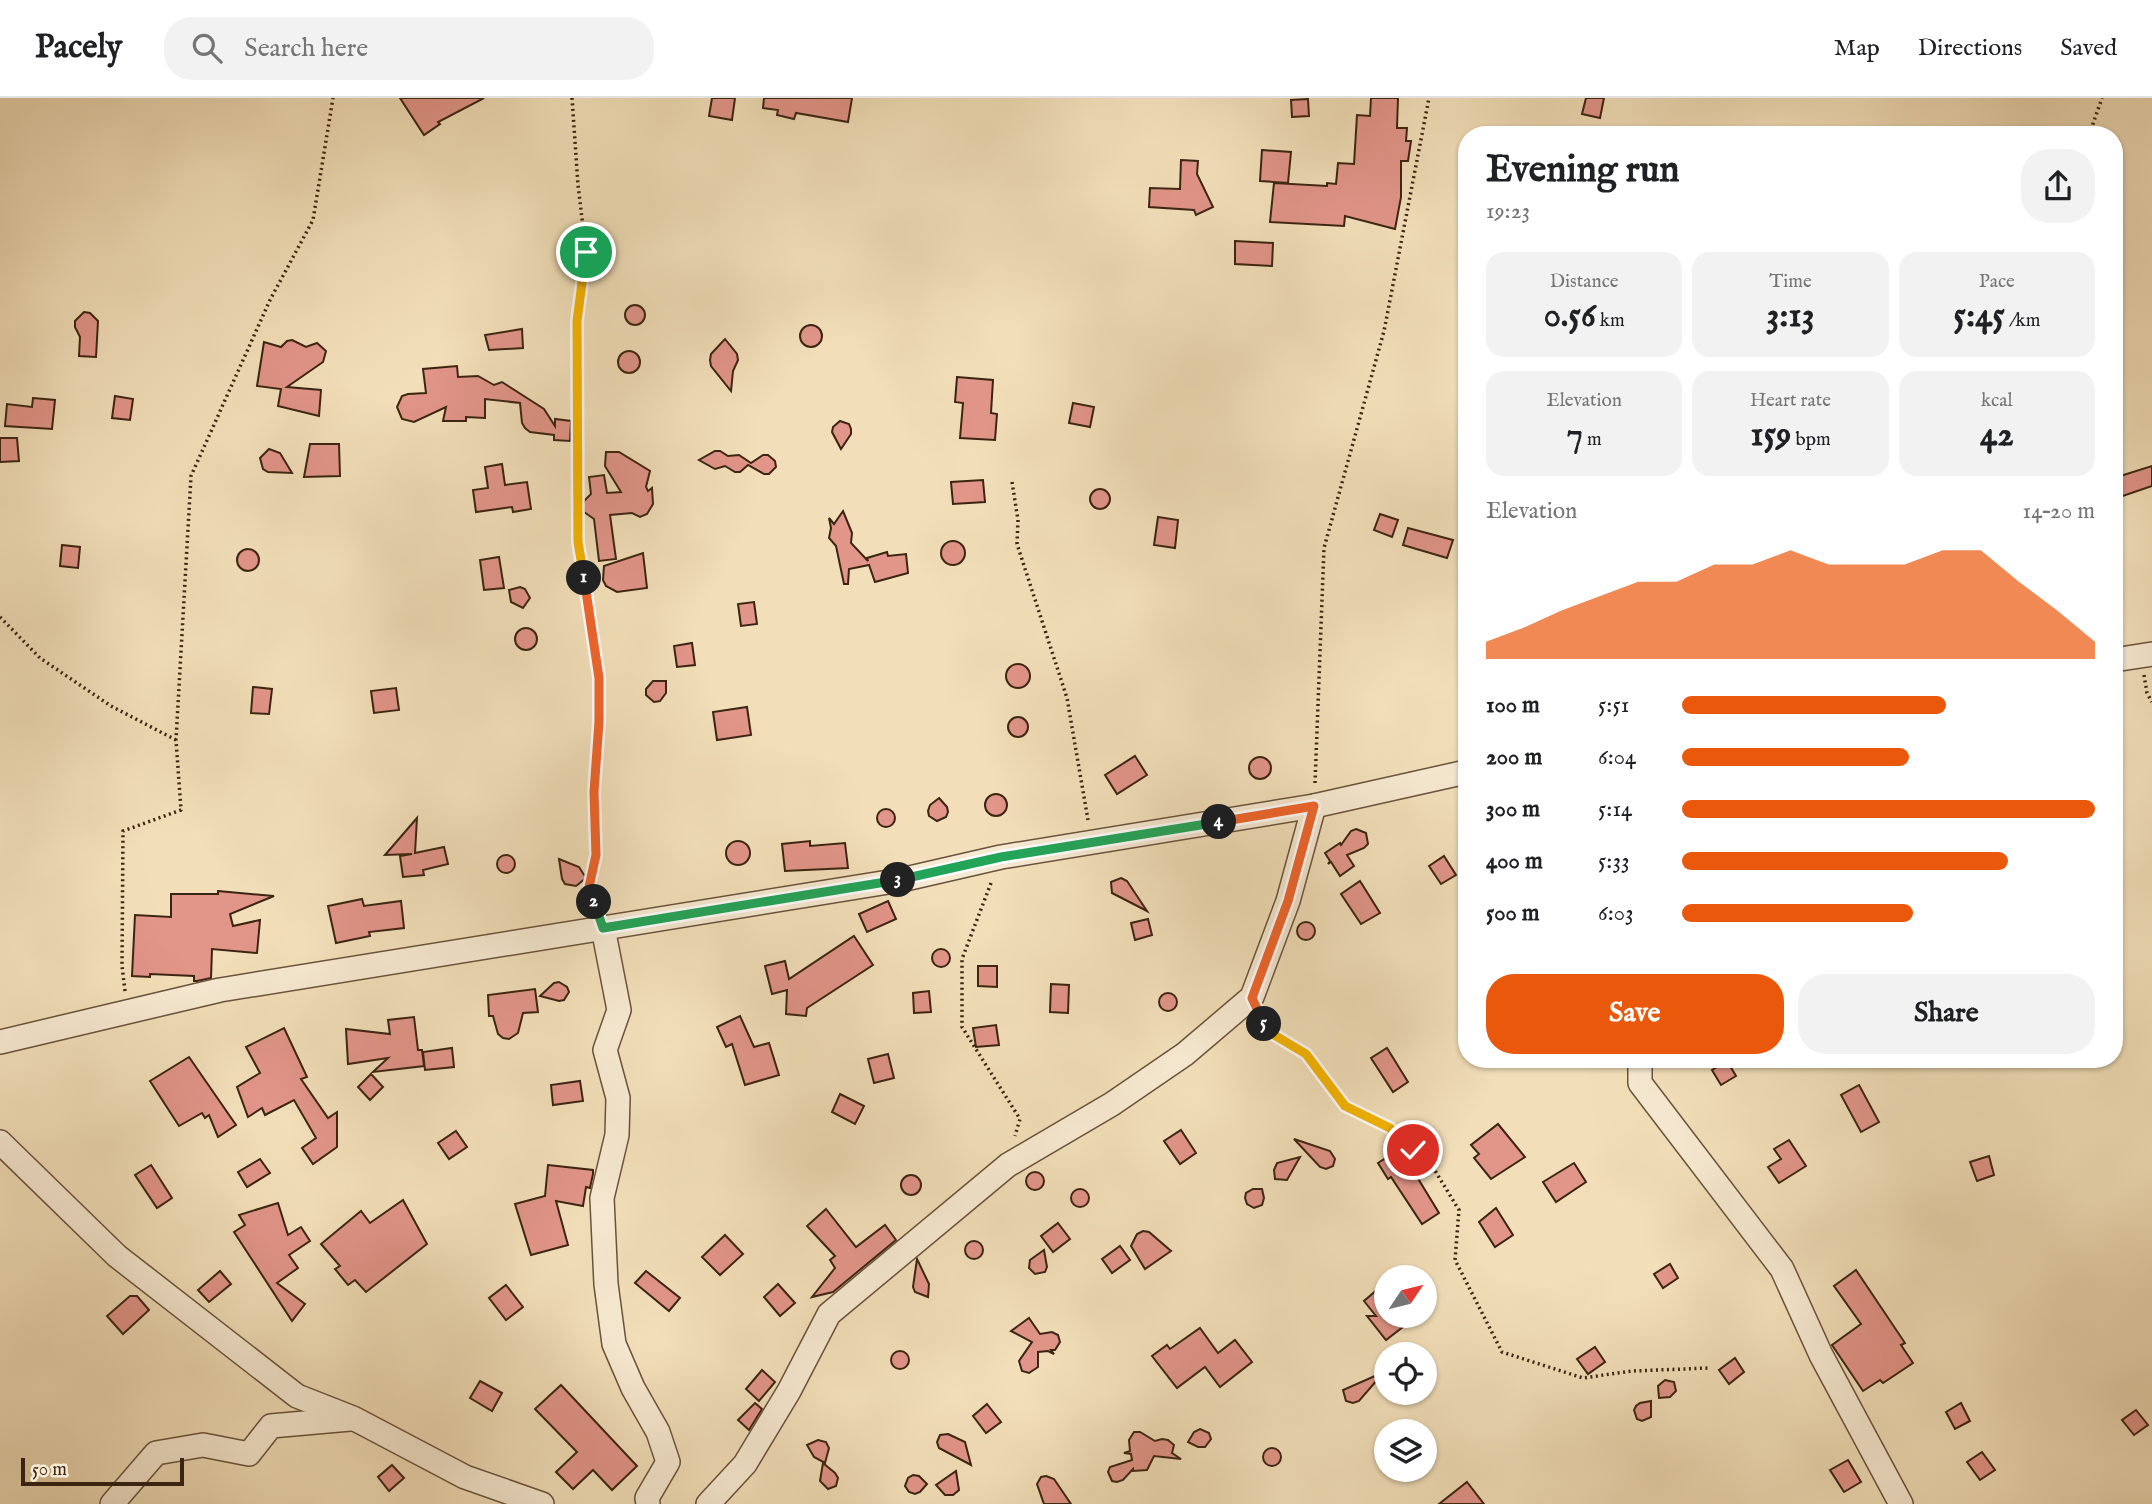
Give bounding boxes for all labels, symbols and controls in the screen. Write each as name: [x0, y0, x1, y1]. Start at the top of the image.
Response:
search box: [164, 17, 654, 80]
text: Pacely: [35, 27, 122, 69]
icon: search: [188, 29, 226, 67]
text: Search here: [244, 32, 368, 65]
text: Map: [1834, 33, 1880, 64]
text: Directions: [1918, 33, 2022, 64]
text: Saved: [2060, 33, 2117, 64]
text: Evening run: [1486, 147, 1680, 195]
button: share: [2021, 149, 2095, 223]
text: 19:23: [1486, 197, 1530, 226]
pin: [556, 222, 616, 282]
icon: arrive: [567, 233, 605, 271]
text: Distance: [1550, 270, 1619, 294]
text: Time: [1769, 270, 1812, 294]
text: Pace: [1979, 270, 2015, 294]
text: 0.56: [1544, 294, 1596, 339]
text: 3:13: [1766, 294, 1815, 339]
text: 5:45: [1953, 294, 2005, 339]
text: km: [1596, 309, 1625, 333]
text: /km: [2005, 309, 2040, 333]
text: Elevation: [1546, 389, 1622, 413]
text: Heart rate: [1750, 389, 1831, 413]
text: kcal: [1981, 389, 2013, 413]
text: 7: [1567, 413, 1583, 458]
text: 159: [1750, 413, 1791, 458]
text: 42: [1980, 413, 2014, 458]
text: m: [1583, 428, 1602, 452]
text: bpm: [1791, 428, 1831, 452]
text: Elevation: [1486, 497, 1577, 526]
text: 14–20 m: [2023, 497, 2095, 526]
pin: 1: [566, 560, 602, 596]
text: 1: [580, 565, 587, 589]
text: 100 m: [1486, 691, 1540, 720]
text: 5:51: [1598, 691, 1629, 720]
text: 200 m: [1486, 743, 1542, 772]
text: 6:04: [1598, 743, 1636, 772]
text: 300 m: [1486, 795, 1540, 824]
text: 5:14: [1598, 795, 1632, 824]
pin: 4: [1202, 804, 1236, 840]
text: 4: [1214, 809, 1223, 833]
text: 400 m: [1486, 847, 1543, 876]
text: 5:33: [1598, 847, 1630, 876]
pin: 3: [880, 862, 916, 898]
text: 3: [894, 867, 901, 891]
pin: 2: [576, 884, 612, 920]
text: 2: [589, 889, 598, 913]
text: 500 m: [1486, 899, 1540, 928]
text: 6:03: [1598, 899, 1634, 928]
button: Save: [1486, 974, 1784, 1054]
button: Share: [1798, 974, 2095, 1054]
pin: 5: [1246, 1006, 1282, 1042]
text: 5: [1260, 1011, 1267, 1035]
pin: [1383, 1120, 1443, 1180]
icon: check: [1394, 1131, 1432, 1169]
north arrow: [1374, 1265, 1437, 1328]
map controls: [1374, 1265, 1437, 1482]
button: locate: [1374, 1342, 1437, 1405]
button: layers: [1374, 1419, 1437, 1482]
scale bar: [21, 1455, 184, 1487]
text: 50 m: [32, 1458, 67, 1482]

